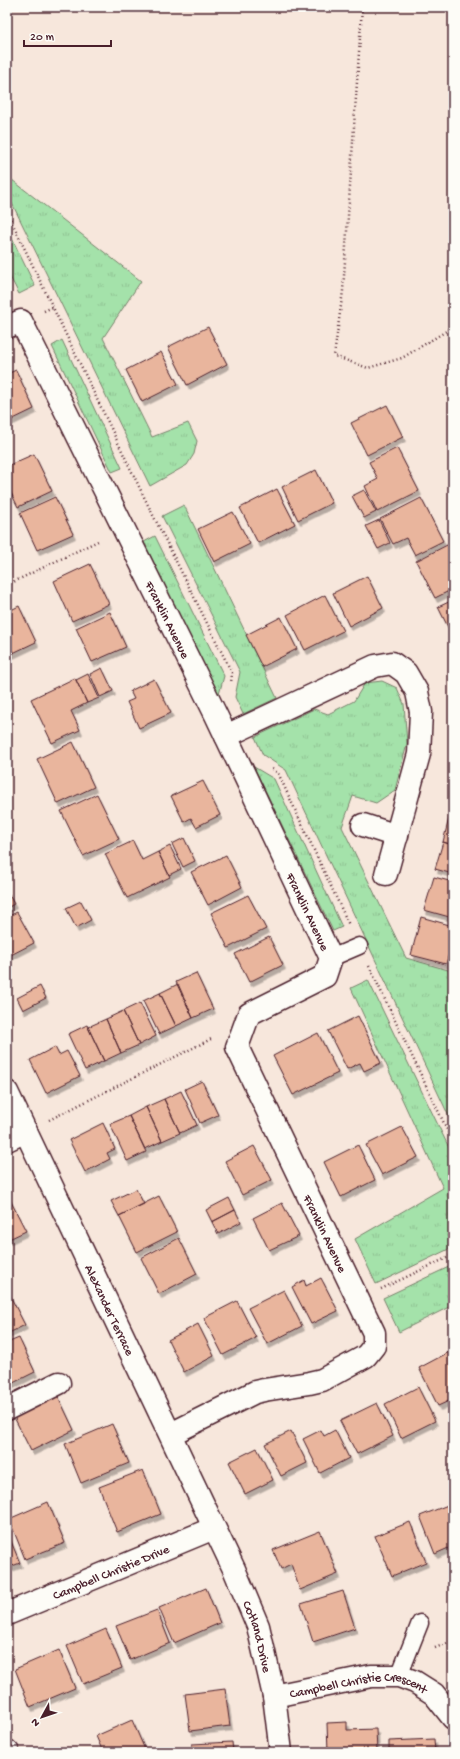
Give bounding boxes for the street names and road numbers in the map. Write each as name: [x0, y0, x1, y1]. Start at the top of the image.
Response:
street label: Franklin Avenue: [140, 578, 192, 662]
street label: Franklin Avenue: [281, 870, 332, 954]
street label: Franklin Avenue: [298, 1192, 349, 1276]
street label: Alexander Terrace: [80, 1263, 136, 1359]
street label: Campbell Christie Drive: [51, 1542, 172, 1604]
street label: Cotland Drive: [238, 1599, 273, 1674]
street label: Campbell Christie Crescent: [288, 1670, 431, 1703]

